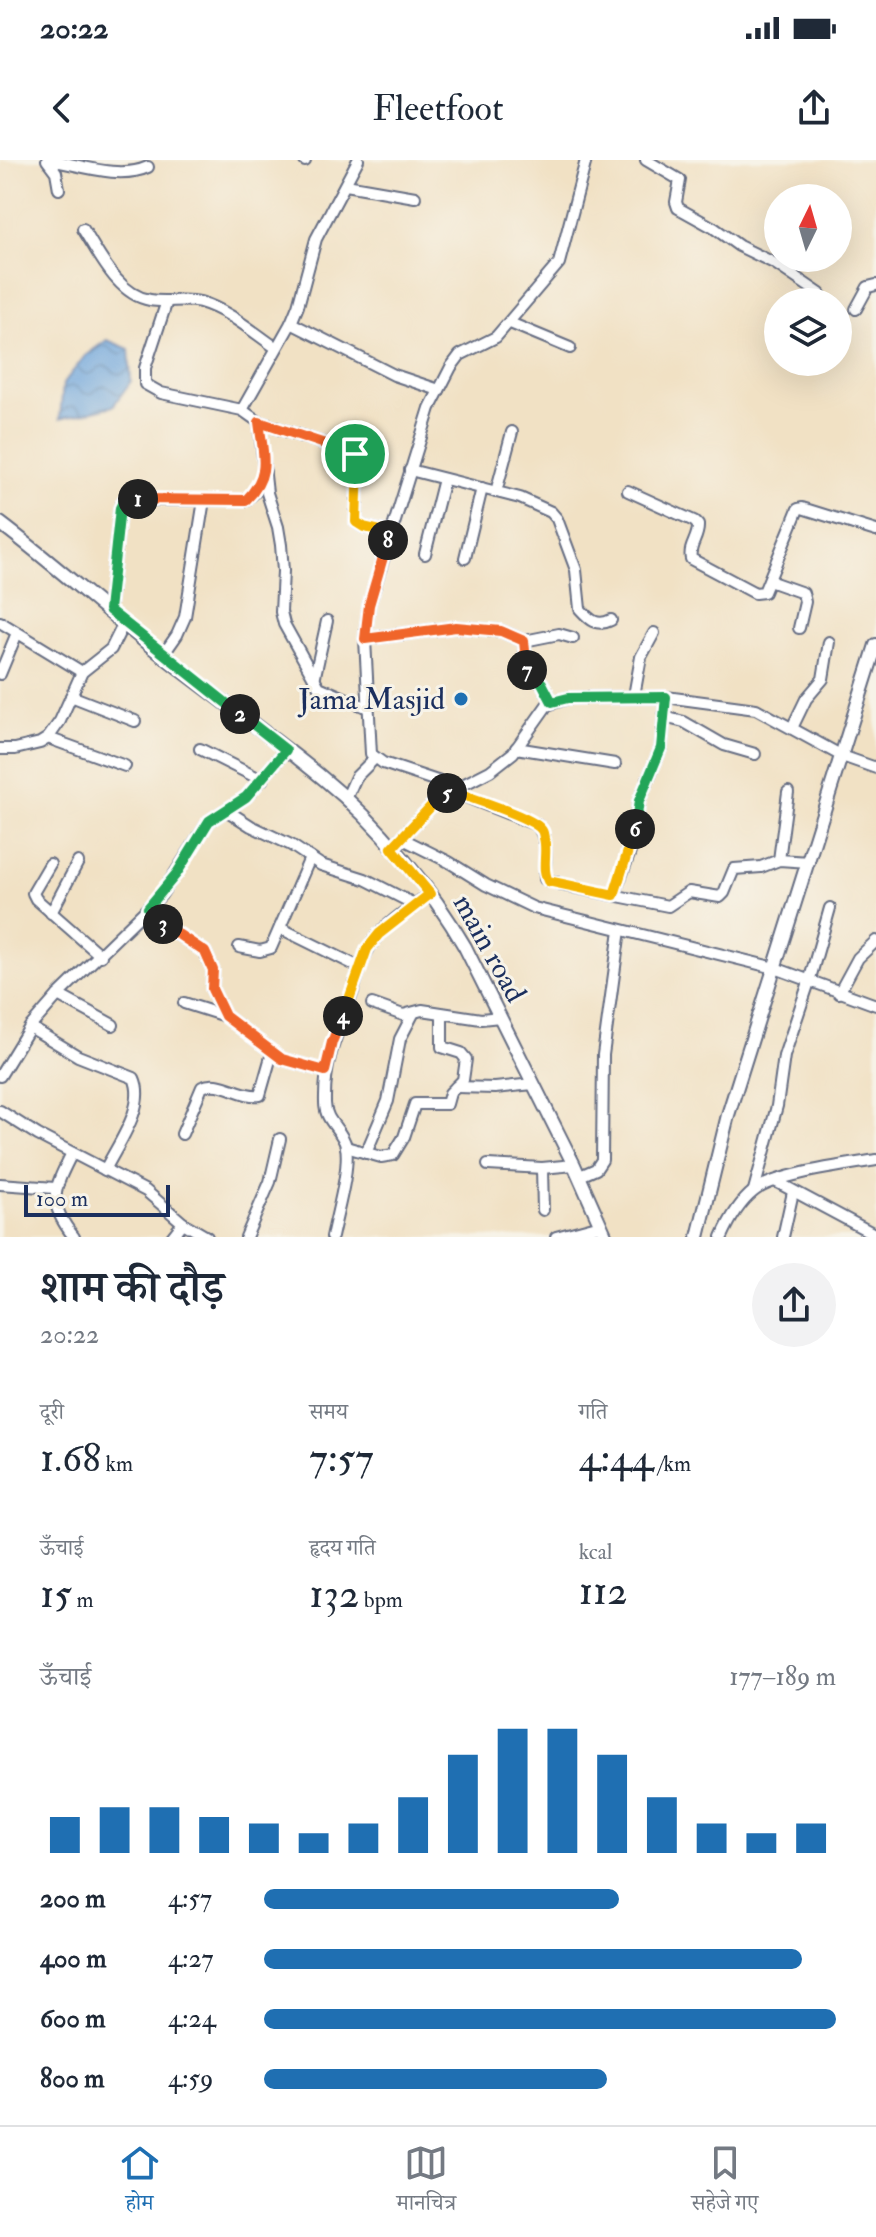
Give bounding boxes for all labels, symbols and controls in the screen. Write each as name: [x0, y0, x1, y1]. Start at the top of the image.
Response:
text: 20:22: [40, 10, 108, 47]
icon: back: [40, 86, 84, 130]
text: Fleetfoot: [372, 86, 504, 131]
icon: share: [792, 86, 836, 130]
north arrow: [764, 184, 852, 272]
map controls: [764, 184, 852, 376]
button: layers: [764, 288, 852, 376]
pin: [321, 420, 389, 488]
icon: arrive: [333, 432, 377, 476]
pin: 1: [118, 479, 158, 519]
text: 1: [134, 485, 142, 513]
pin: 8: [368, 520, 408, 560]
text: 8: [383, 526, 393, 554]
pin: 7: [507, 650, 547, 690]
text: 7: [522, 656, 532, 684]
place label: Jama Masjid: [297, 681, 445, 718]
marker: Jama Masjid: [452, 690, 470, 708]
pin: 2: [220, 694, 260, 734]
text: 2: [234, 700, 246, 728]
pin: 5: [427, 773, 467, 813]
text: 5: [442, 779, 452, 807]
pin: 6: [615, 809, 655, 849]
text: 6: [629, 815, 641, 843]
street label: main road: [445, 888, 534, 1009]
pin: 3: [143, 904, 183, 944]
text: 3: [159, 910, 167, 938]
pin: 4: [323, 996, 363, 1036]
text: 4: [337, 1002, 349, 1030]
scale bar: [24, 1181, 170, 1217]
text: 100 m: [36, 1185, 88, 1213]
text: शाम की दौड़: [40, 1261, 224, 1316]
button: share: [752, 1263, 836, 1347]
text: 20:22: [40, 1319, 99, 1351]
text: दूरी: [40, 1398, 64, 1426]
text: समय: [309, 1398, 348, 1426]
text: गति: [579, 1398, 607, 1426]
text: 1.68: [40, 1433, 101, 1484]
text: 7:57: [309, 1433, 374, 1484]
text: 4:44: [579, 1433, 653, 1484]
text: km: [101, 1450, 133, 1478]
text: /km: [653, 1450, 691, 1478]
text: ऊँचाई: [40, 1534, 83, 1562]
text: हृदय गति: [309, 1534, 376, 1562]
text: kcal: [579, 1538, 612, 1566]
text: 112: [579, 1566, 627, 1617]
text: 15: [40, 1569, 72, 1620]
text: 132: [309, 1569, 359, 1620]
text: m: [72, 1586, 93, 1614]
text: bpm: [359, 1586, 403, 1614]
text: ऊँचाई: [40, 1661, 91, 1693]
text: 177–189 m: [729, 1661, 836, 1693]
text: 200 m: [40, 1883, 105, 1915]
text: 4:57: [168, 1883, 212, 1915]
text: 400 m: [40, 1943, 106, 1975]
text: 4:27: [168, 1943, 214, 1975]
text: 600 m: [40, 2003, 105, 2035]
text: 4:24: [168, 2003, 216, 2035]
text: 800 m: [40, 2063, 105, 2095]
text: 4:59: [168, 2063, 213, 2095]
tab: होम: [118, 2141, 162, 2224]
tab: मानचित्र: [397, 2141, 456, 2224]
tab: सहेजे गए: [691, 2141, 758, 2224]

